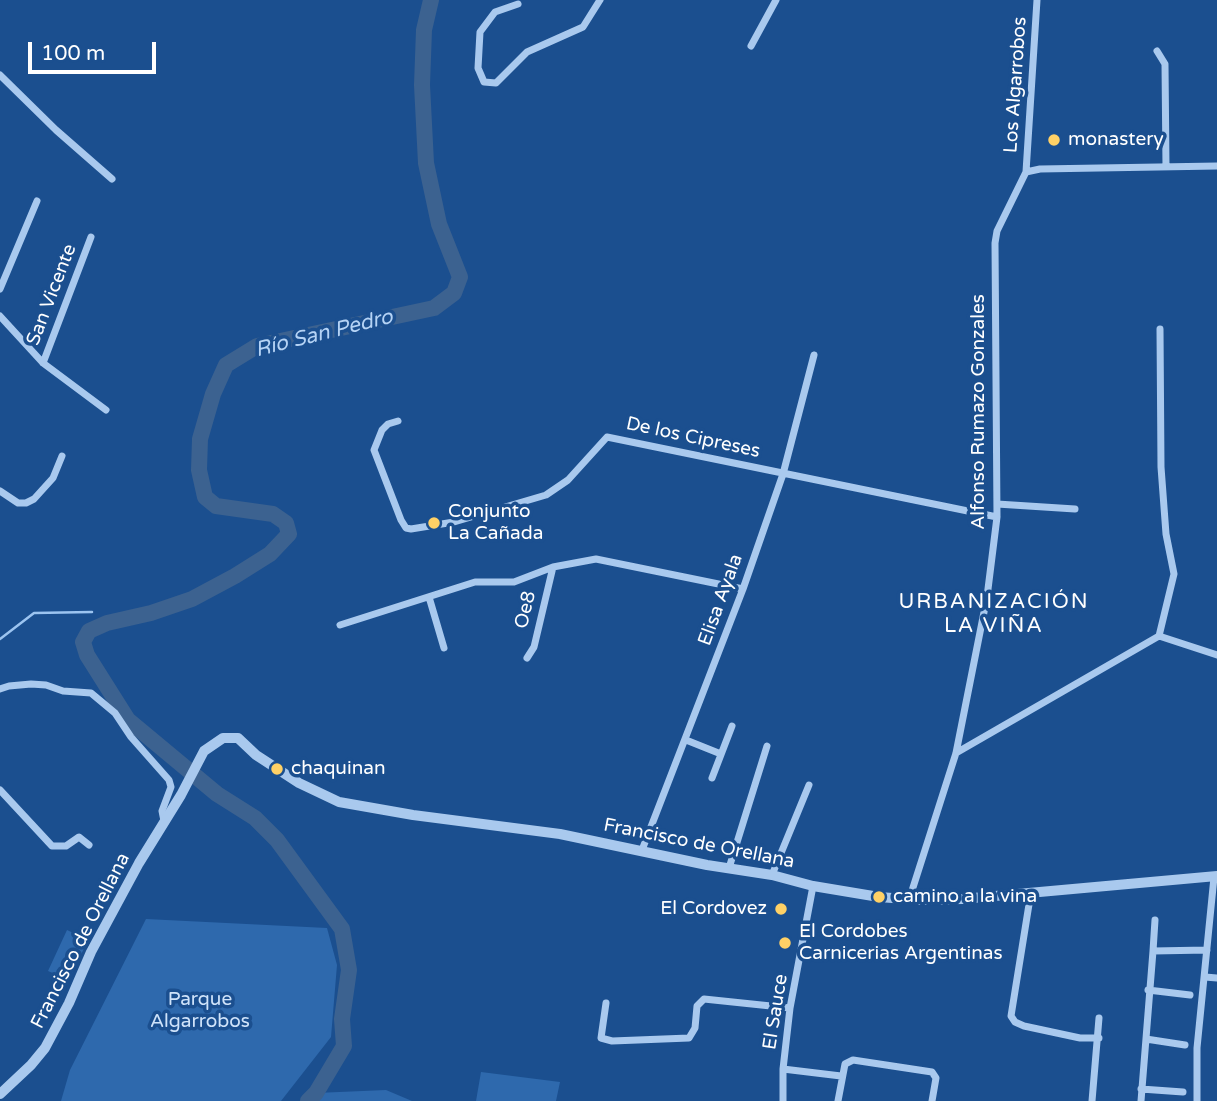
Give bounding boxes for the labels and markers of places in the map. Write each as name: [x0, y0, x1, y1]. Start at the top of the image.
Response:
place label: monastery: [1068, 129, 1164, 151]
marker: monastery: [1046, 132, 1062, 148]
place label: Conjunto La Cañada: [448, 501, 543, 545]
marker: Conjunto La Cañada: [426, 515, 442, 531]
place label: chaquinan: [291, 758, 385, 780]
marker: chaquinan: [269, 761, 285, 777]
place label: camino a la vina: [893, 886, 1037, 908]
marker: camino a la vina: [871, 889, 887, 905]
place label: El Cordovez: [660, 898, 767, 920]
marker: El Cordovez: [773, 901, 789, 917]
place label: El Cordobes Carnicerias Argentinas: [799, 921, 1003, 965]
marker: El Cordobes Carnicerias Argentinas: [777, 935, 793, 951]

